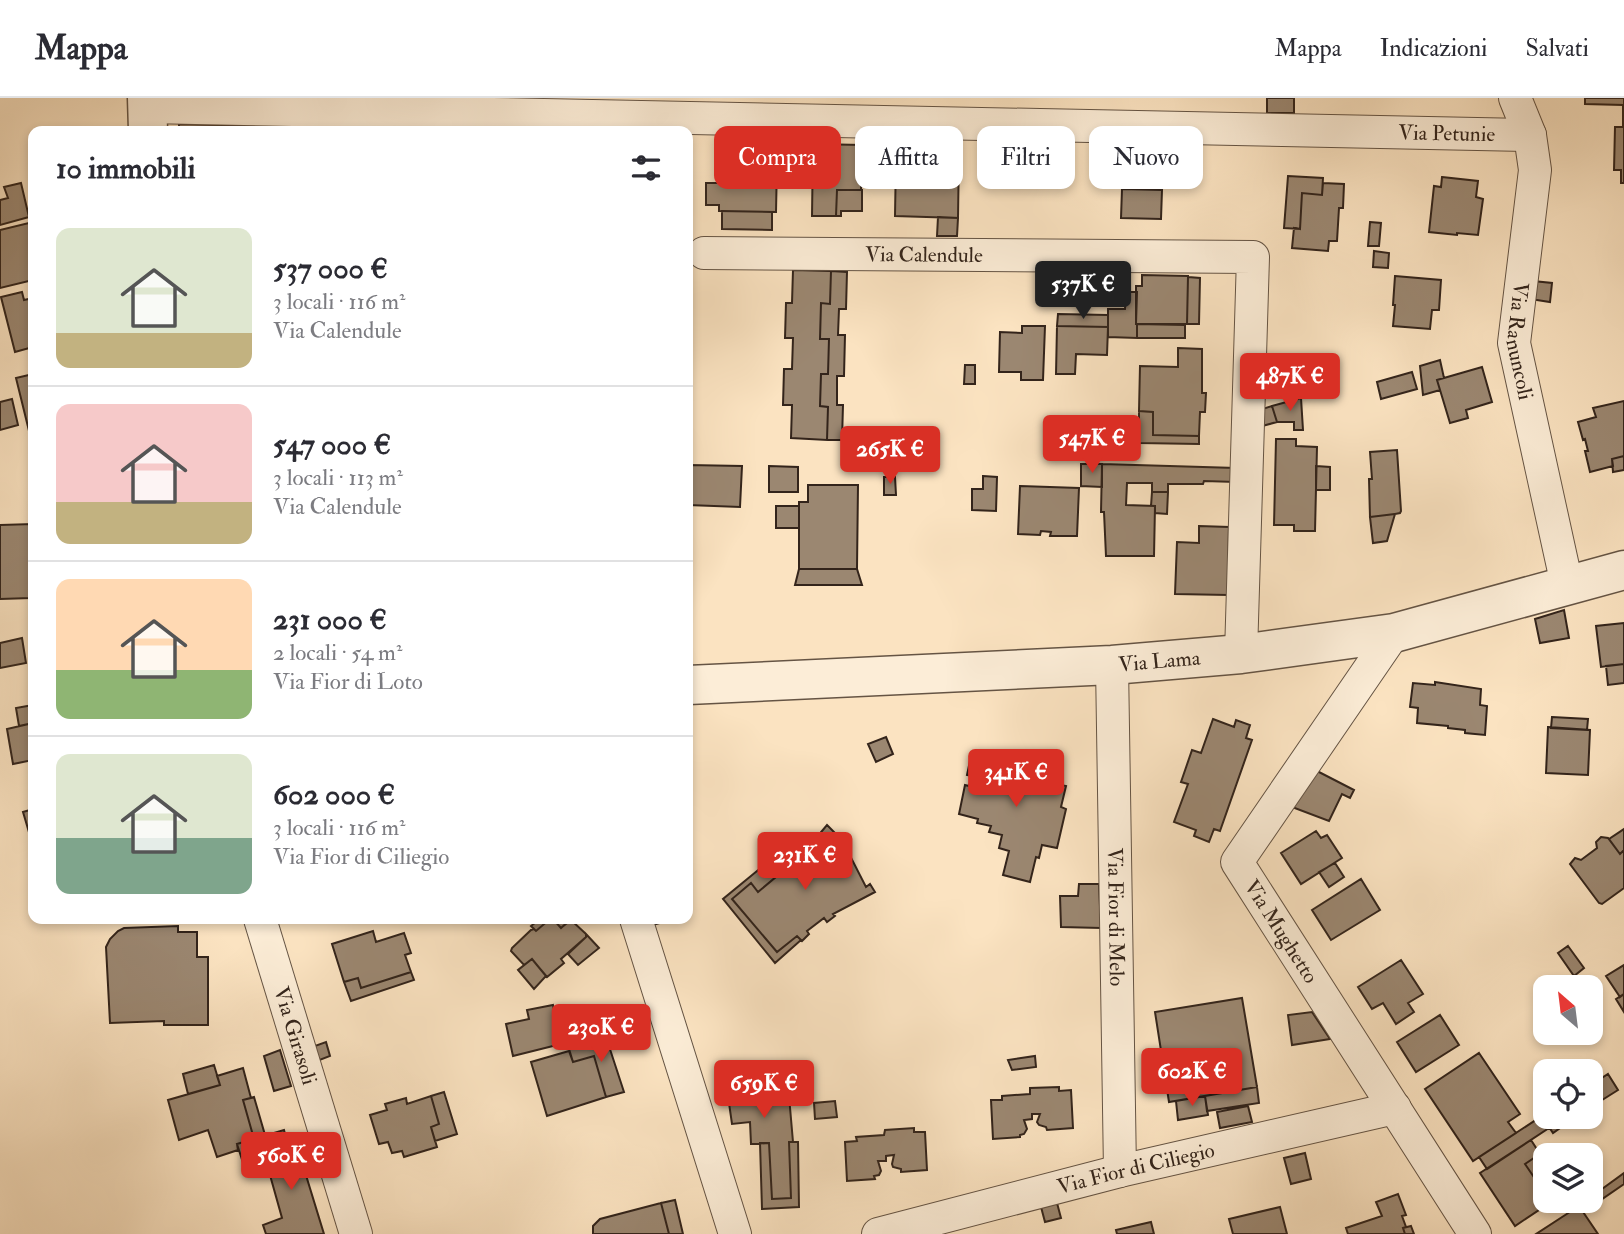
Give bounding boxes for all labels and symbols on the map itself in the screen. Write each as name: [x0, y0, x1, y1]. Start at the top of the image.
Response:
street label: Via Petunie: [1398, 119, 1496, 148]
street label: Via Calendule: [865, 241, 983, 269]
pin: 537K €: [1026, 262, 1140, 321]
street label: Via Ranuncoli: [1499, 281, 1539, 403]
pin: 487K €: [1233, 354, 1347, 413]
pin: 547K €: [1035, 416, 1149, 475]
pin: 265K €: [833, 426, 947, 486]
street label: Via Lama: [1117, 644, 1202, 678]
pin: 341K €: [959, 750, 1073, 809]
pin: 231K €: [748, 832, 862, 892]
street label: Via Fior di Melo: [1101, 847, 1130, 987]
street label: Via Mughetto: [1238, 875, 1324, 989]
north arrow: [1533, 975, 1603, 1045]
street label: Via Girasoli: [267, 983, 323, 1089]
pin: 230K €: [544, 1004, 658, 1064]
pin: 602K €: [1135, 1048, 1249, 1108]
pin: 659K €: [707, 1060, 821, 1120]
pin: 560K €: [234, 1132, 348, 1192]
street label: Via Fior di Ciliegio: [1054, 1137, 1217, 1201]

